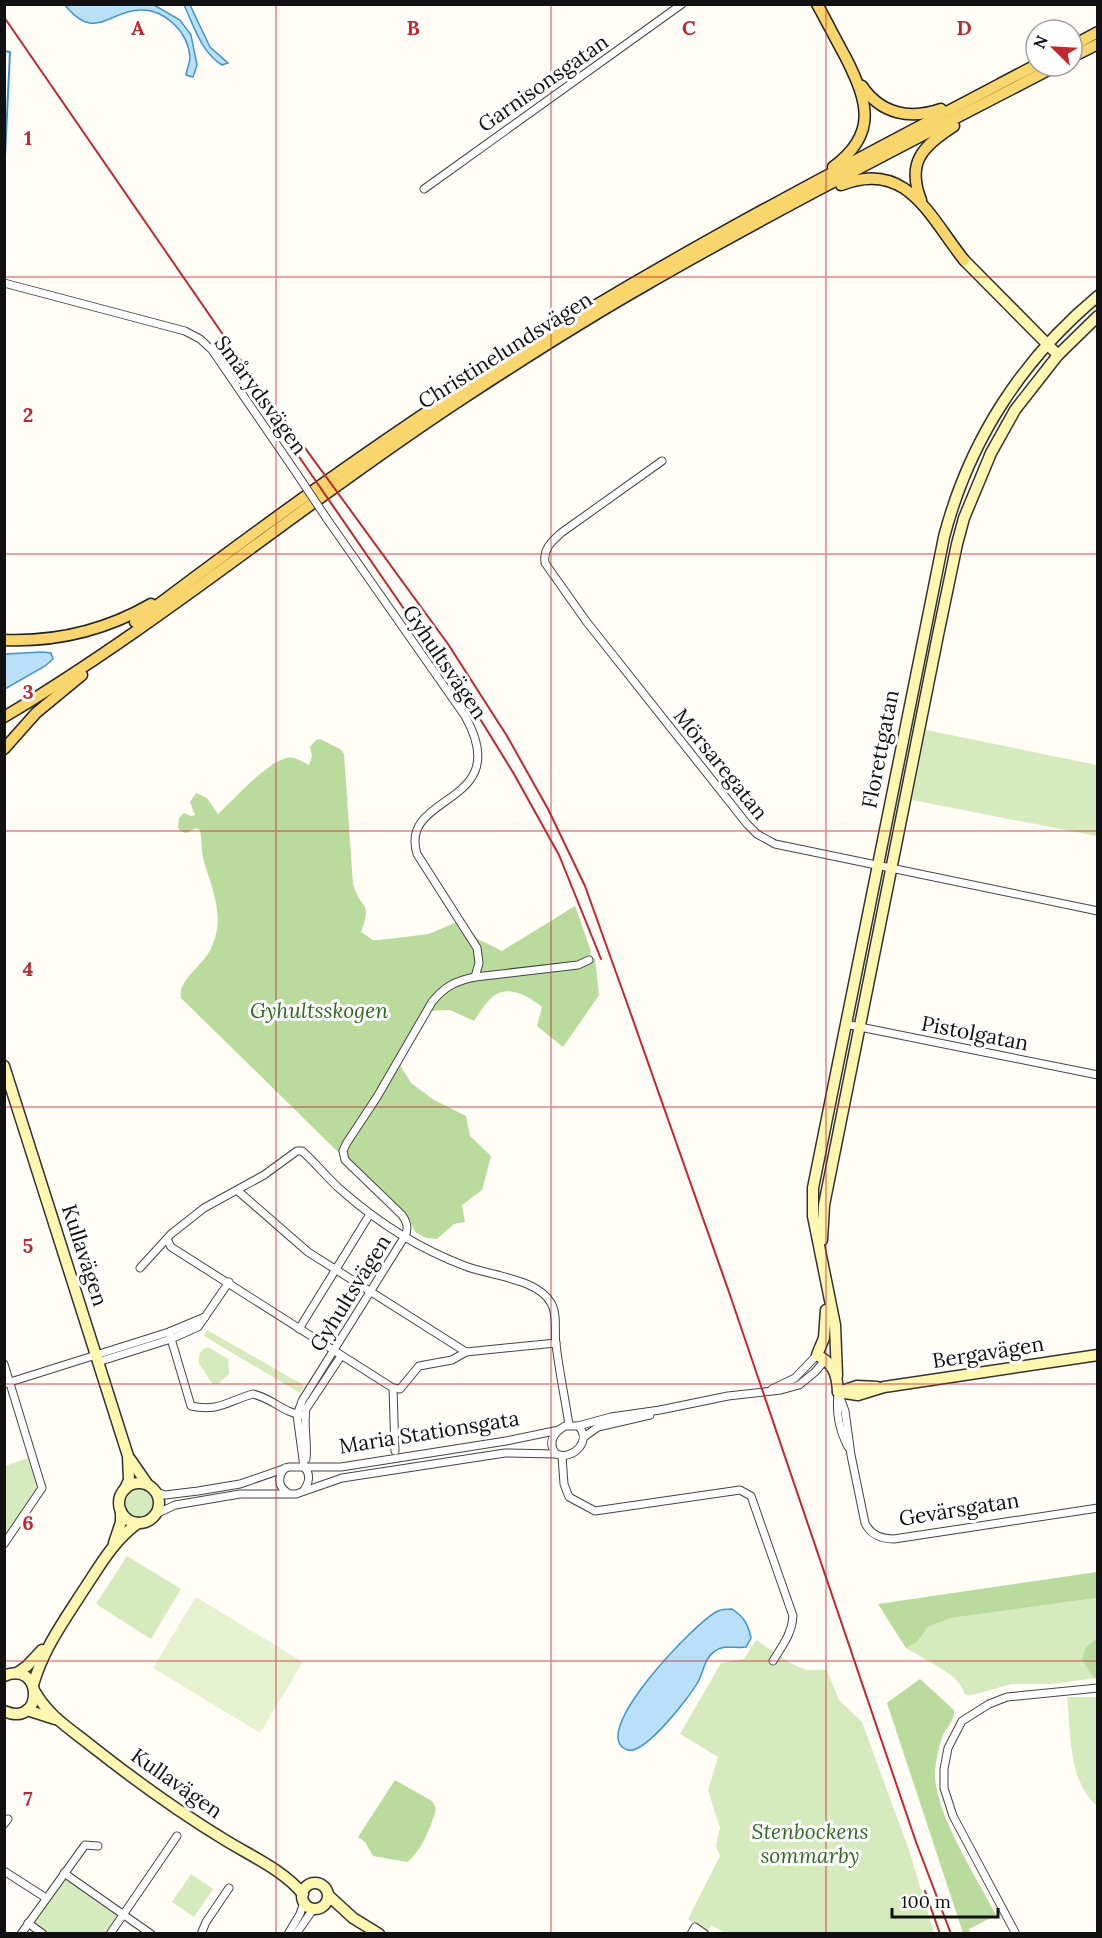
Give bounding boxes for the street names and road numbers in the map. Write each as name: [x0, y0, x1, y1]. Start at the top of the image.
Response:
street label: Garnisonsgatan: [473, 28, 614, 138]
street label: Christinelundsvägen: [413, 285, 597, 415]
street label: Smårydsvägen: [209, 330, 313, 460]
street label: Gyhultsvägen: [397, 600, 493, 725]
street label: Florettgatan: [855, 687, 905, 811]
street label: Mörsaregatan: [668, 703, 774, 825]
street label: Pistolgatan: [919, 1009, 1031, 1057]
street label: Kullavägen: [56, 1201, 114, 1310]
street label: Gyhultsvägen: [303, 1229, 397, 1356]
street label: Bergavägen: [930, 1330, 1046, 1374]
street label: Maria Stationsgata: [337, 1404, 521, 1460]
street label: Gevärsgatan: [897, 1486, 1021, 1532]
street label: Kullavägen: [126, 1742, 228, 1824]

